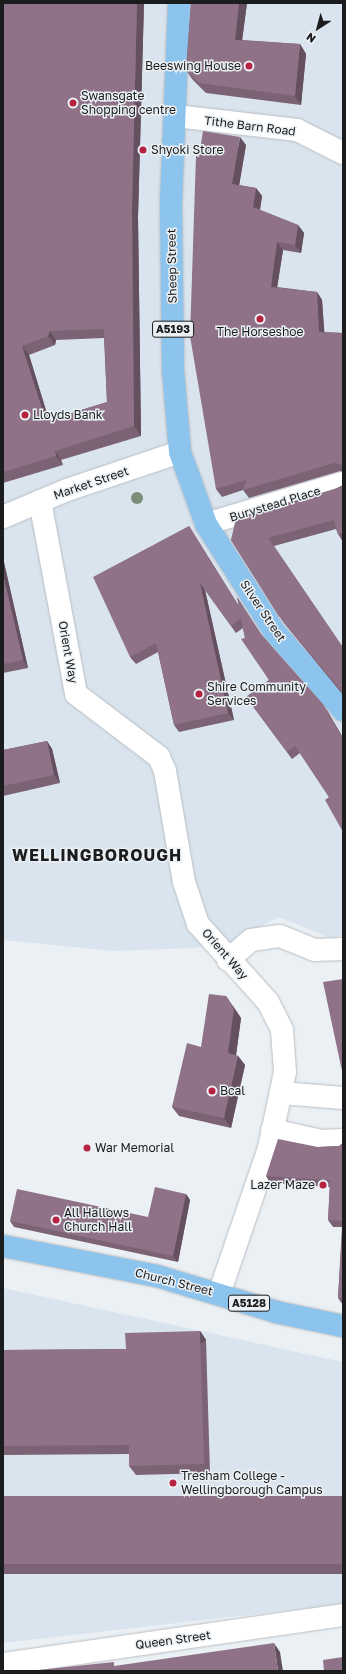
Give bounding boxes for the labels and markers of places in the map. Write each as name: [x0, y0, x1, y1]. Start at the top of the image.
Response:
place label: Beeswing House: [145, 59, 241, 73]
marker: Beeswing House: [244, 61, 254, 71]
place label: Swansgate Shopping centre: [81, 89, 176, 117]
marker: Swansgate Shopping centre: [68, 98, 78, 108]
place label: Shyoki Store: [151, 143, 223, 157]
marker: Shyoki Store: [138, 145, 148, 155]
marker: The Horseshoe: [255, 314, 265, 324]
place label: The Horseshoe: [217, 325, 303, 339]
place label: Lloyds Bank: [33, 408, 103, 422]
marker: Lloyds Bank: [20, 410, 30, 420]
place label: Shire Community Services: [207, 680, 306, 708]
marker: Shire Community Services: [194, 689, 204, 699]
place label: Bcal: [220, 1084, 245, 1098]
marker: Bcal: [207, 1086, 217, 1096]
place label: War Memorial: [95, 1141, 174, 1155]
marker: War Memorial: [82, 1143, 92, 1153]
place label: Lazer Maze: [250, 1178, 315, 1192]
marker: Lazer Maze: [318, 1180, 328, 1190]
place label: All Hallows Church Hall: [64, 1206, 132, 1234]
marker: All Hallows Church Hall: [51, 1215, 61, 1225]
place label: Tresham College - Wellingborough Campus: [181, 1469, 323, 1497]
marker: Tresham College - Wellingborough Campus: [168, 1478, 178, 1488]

